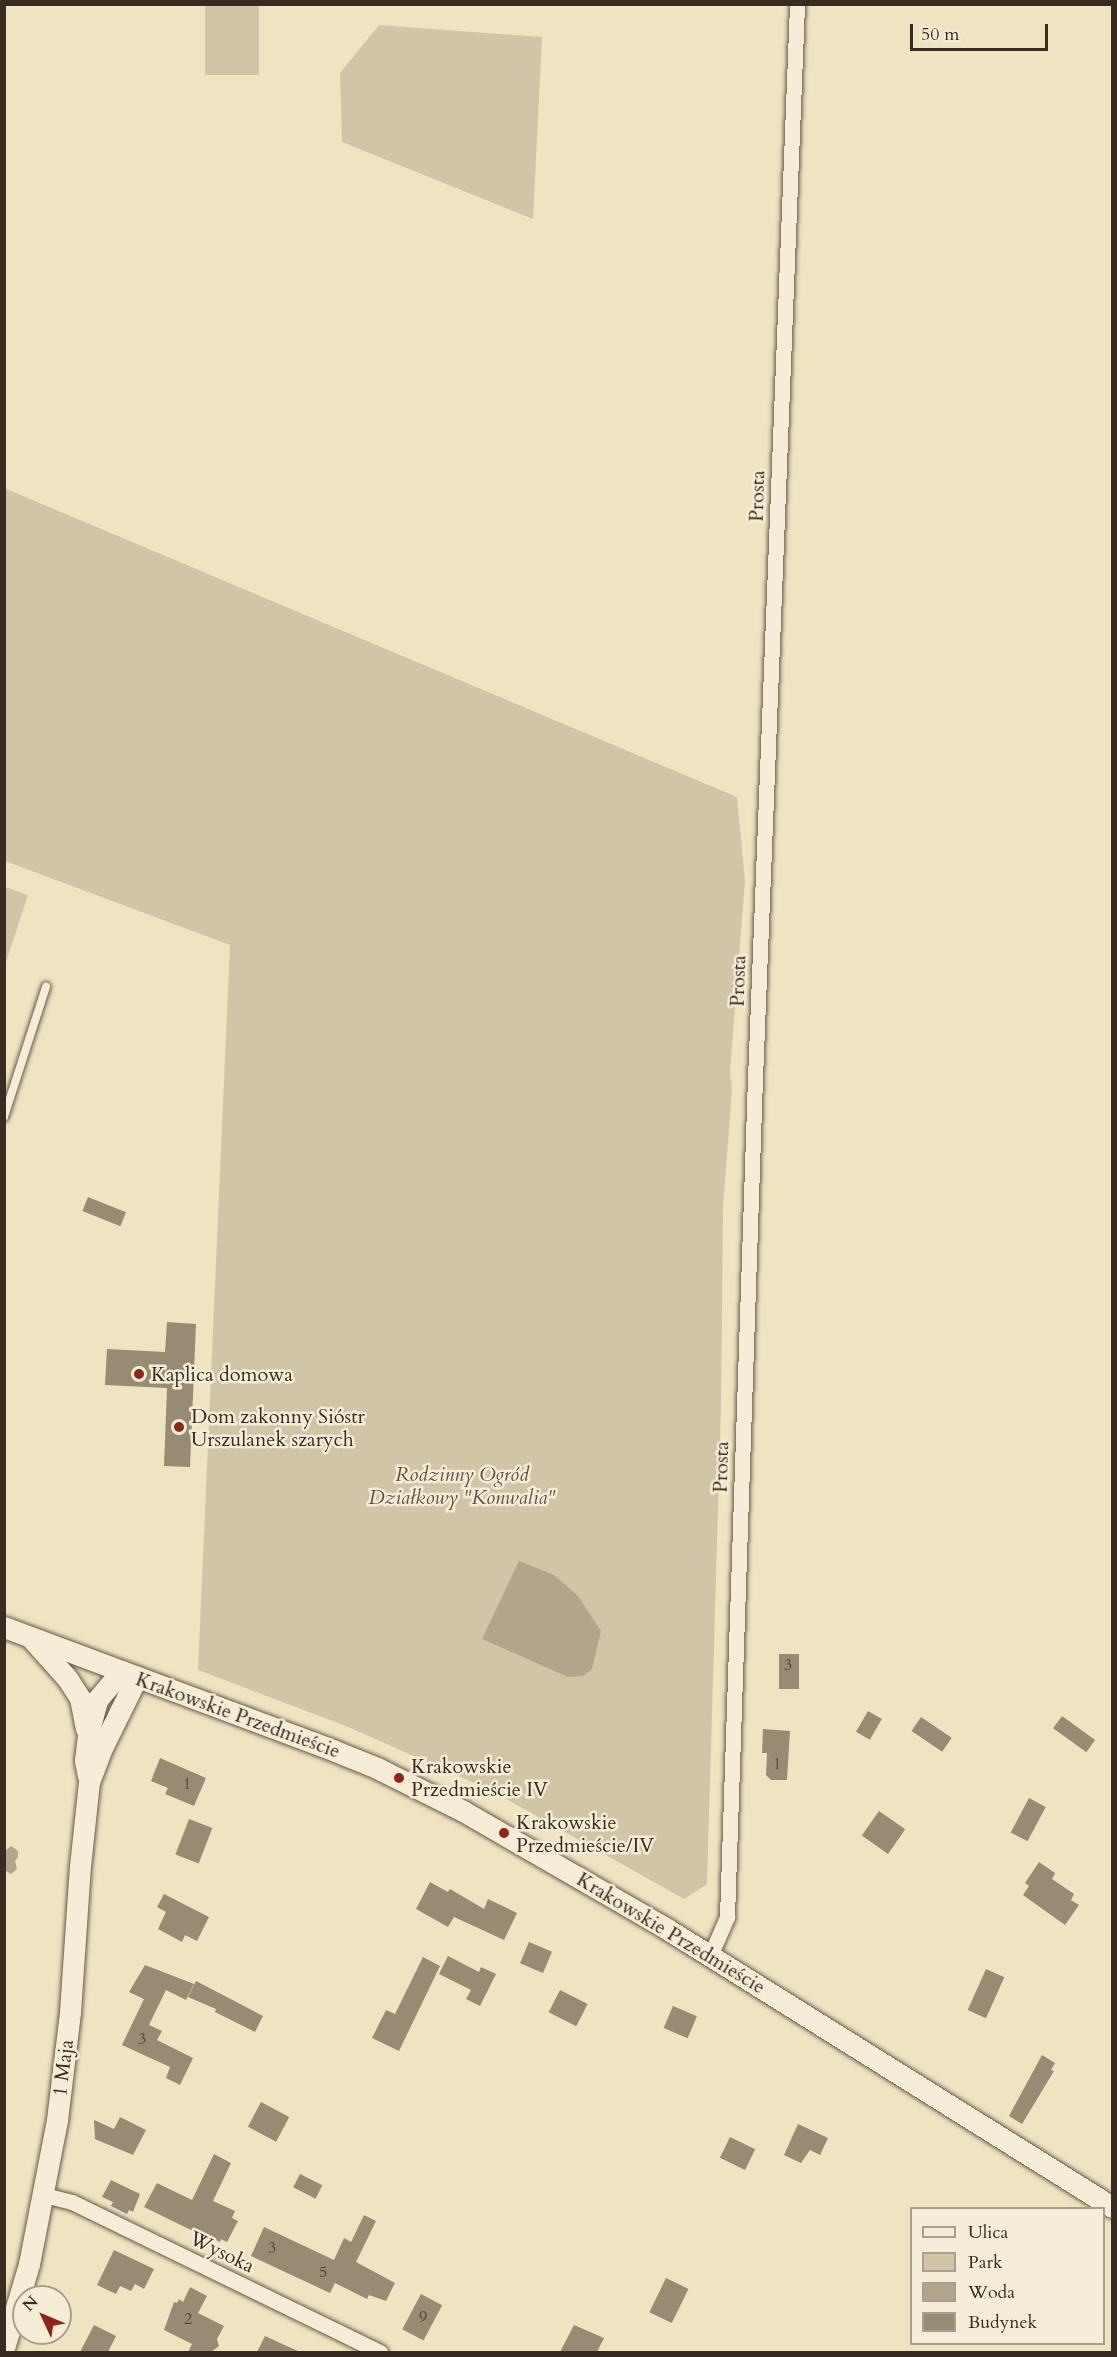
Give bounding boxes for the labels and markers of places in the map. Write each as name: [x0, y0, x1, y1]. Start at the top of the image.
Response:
place label: Kaplica domowa: [151, 1362, 293, 1386]
marker: Kaplica domowa: [132, 1367, 146, 1381]
place label: Dom zakonny Sióstr Urszulanek szarych: [191, 1404, 365, 1451]
marker: Dom zakonny Sióstr Urszulanek szarych: [172, 1420, 186, 1434]
place label: Krakowskie Przedmieście IV: [411, 1754, 548, 1801]
marker: Krakowskie Przedmieście IV: [392, 1771, 406, 1785]
place label: Krakowskie Przedmieście/IV: [516, 1810, 654, 1857]
marker: Krakowskie Przedmieście/IV: [497, 1826, 511, 1840]

